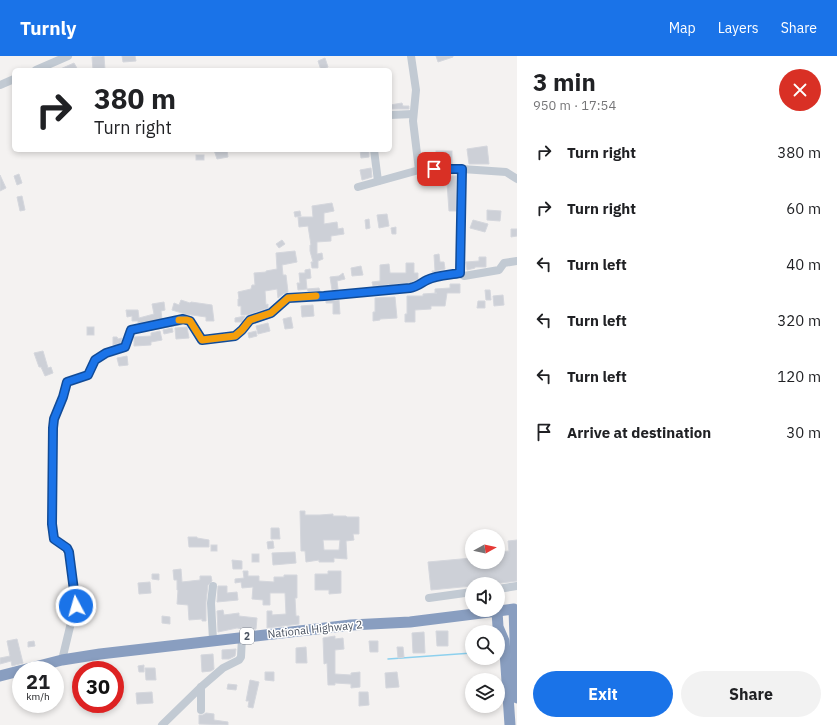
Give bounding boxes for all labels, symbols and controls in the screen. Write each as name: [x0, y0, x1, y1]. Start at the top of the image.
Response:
text: Turnly: [20, 16, 76, 40]
text: Map: [669, 19, 696, 37]
text: Layers: [718, 19, 759, 37]
text: Share: [781, 19, 817, 37]
text: 3 min: [533, 66, 596, 98]
button: close: [779, 69, 821, 111]
text: 380 m: [94, 80, 176, 117]
icon: right: [28, 84, 80, 136]
text: 950 m · 17:54: [533, 97, 616, 114]
text: Turn right: [94, 116, 172, 139]
icon: right: [533, 141, 555, 163]
text: Turn right: [567, 143, 636, 162]
text: 380 m: [777, 143, 821, 162]
pin: [417, 152, 451, 186]
icon: arrive: [423, 158, 445, 180]
icon: right: [533, 197, 555, 219]
text: Turn right: [567, 199, 636, 218]
text: 60 m: [786, 199, 821, 218]
icon: left: [533, 253, 555, 275]
text: Turn left: [567, 255, 627, 274]
text: 40 m: [786, 255, 821, 274]
icon: left: [533, 309, 555, 331]
text: Turn left: [567, 311, 627, 330]
text: 320 m: [777, 311, 821, 330]
icon: left: [533, 365, 555, 387]
text: Turn left: [567, 367, 627, 386]
text: 120 m: [777, 367, 821, 386]
icon: arrive: [533, 421, 555, 443]
text: Arrive at destination: [567, 423, 711, 442]
text: 30 m: [786, 423, 821, 442]
north arrow: [465, 529, 505, 569]
map controls: [465, 529, 505, 713]
button: sound: [465, 577, 505, 617]
position arrow: [55, 585, 97, 627]
street label: National Highway 2: [267, 617, 363, 641]
button: search: [465, 625, 505, 665]
road number: 2: [240, 628, 254, 644]
speed limit sign: 30: [72, 661, 124, 713]
text: 21: [26, 668, 50, 695]
button: Exit: [533, 671, 673, 717]
button: Share: [681, 671, 821, 717]
button: layers: [465, 673, 505, 713]
text: km/h: [26, 690, 50, 703]

